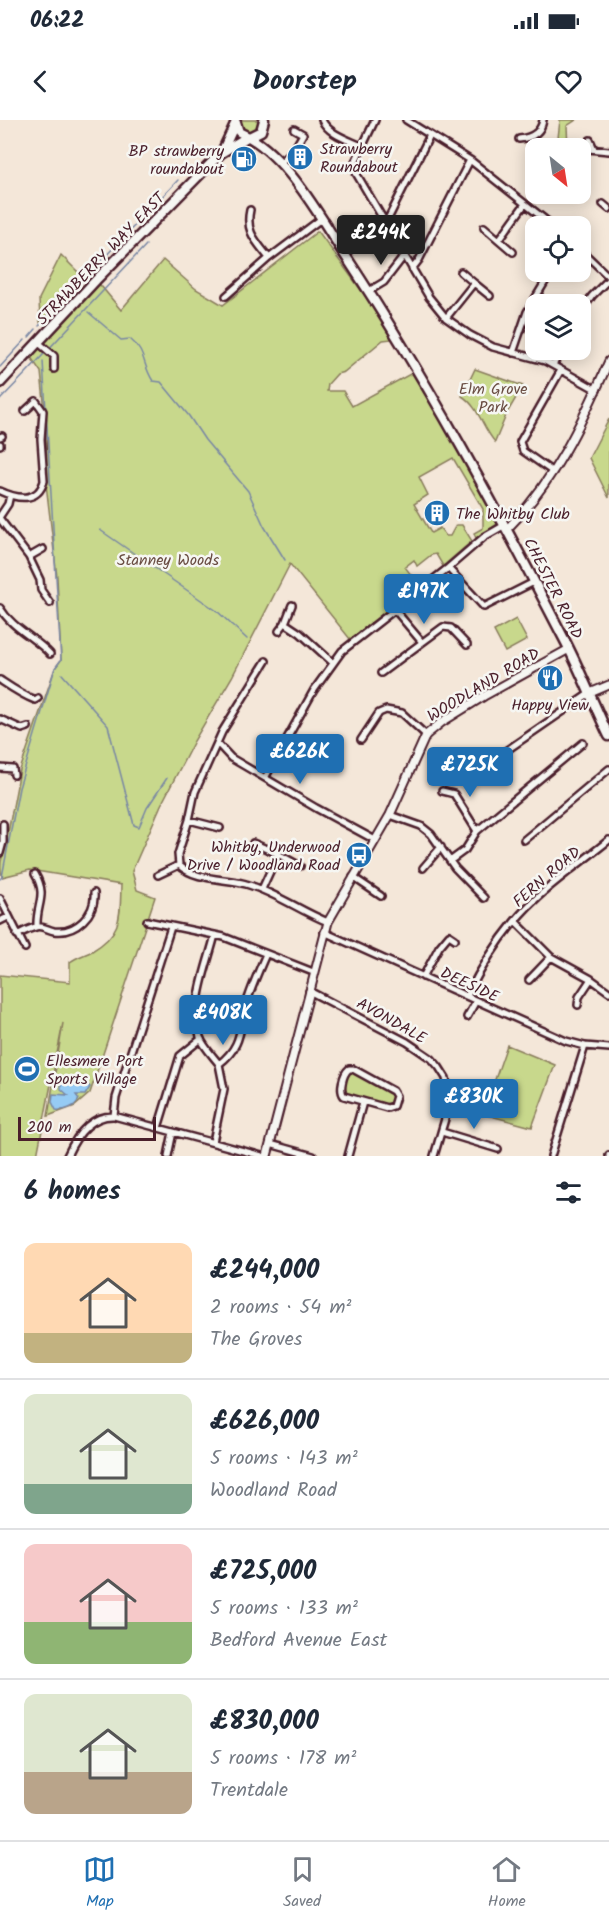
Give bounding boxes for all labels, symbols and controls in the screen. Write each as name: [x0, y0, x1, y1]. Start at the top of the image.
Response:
text: 06:22: [30, 4, 84, 39]
text: Doorstep: [252, 60, 357, 103]
icon: back: [24, 65, 57, 98]
icon: heart: [552, 65, 585, 98]
place label: Strawberry Roundabout: [320, 137, 399, 180]
north arrow: [525, 138, 591, 204]
map controls: [525, 138, 591, 360]
place label: BP strawberry roundabout: [128, 139, 225, 182]
building icon: Strawberry Roundabout: [285, 142, 315, 172]
fuel station icon: BP strawberry roundabout: [229, 144, 259, 174]
street label: STRAWBERRY WAY EAST: [31, 186, 172, 331]
pin: £244K: [339, 215, 423, 266]
button: locate: [525, 216, 591, 282]
text: £244K: [351, 218, 411, 250]
button: layers: [525, 294, 591, 360]
park label: Elm Grove Park: [459, 377, 527, 420]
building icon: The Whitby Club: [422, 498, 452, 528]
place label: The Whitby Club: [456, 502, 570, 527]
street label: CHESTER ROAD: [516, 534, 589, 644]
park label: Stanney Woods: [117, 548, 219, 573]
pin: £197K: [382, 574, 466, 625]
text: £197K: [398, 577, 450, 609]
street label: WOODLAND ROAD: [423, 642, 545, 729]
restaurant icon: Happy View: [535, 663, 565, 693]
place label: Happy View: [511, 693, 589, 718]
pin: £626K: [258, 734, 342, 785]
text: £626K: [270, 737, 330, 769]
pin: £725K: [428, 747, 512, 798]
text: £725K: [441, 750, 499, 782]
place label: Whitby, Underwood Drive / Woodland Road: [187, 835, 341, 878]
bus stop icon: Whitby, Underwood Drive / Woodland Road: [344, 840, 374, 870]
street label: FERN ROAD: [507, 840, 587, 914]
street label: DEESIDE: [436, 961, 503, 1010]
street label: AVONDALE: [352, 992, 432, 1051]
pin: £408K: [181, 995, 265, 1046]
text: £408K: [193, 998, 253, 1030]
place label: Ellesmere Port Sports Village: [46, 1049, 144, 1092]
sports icon: Ellesmere Port Sports Village: [12, 1054, 42, 1084]
pin: £830K: [432, 1079, 516, 1130]
text: £830K: [444, 1082, 504, 1114]
scale bar: [18, 1114, 156, 1142]
text: 200 m: [27, 1115, 71, 1140]
text: 6 homes: [24, 1171, 121, 1213]
icon: filters: [552, 1176, 585, 1209]
text: £244,000: [210, 1250, 319, 1292]
icon: home: [72, 1267, 144, 1339]
text: 2 rooms · 54 m²: [210, 1292, 351, 1324]
text: The Groves: [210, 1324, 302, 1356]
text: £626,000: [210, 1401, 319, 1443]
icon: home: [72, 1418, 144, 1490]
text: 5 rooms · 143 m²: [210, 1443, 358, 1475]
text: Woodland Road: [210, 1475, 337, 1507]
text: £725,000: [210, 1551, 316, 1593]
icon: home: [72, 1568, 144, 1640]
text: 5 rooms · 133 m²: [210, 1593, 358, 1625]
text: Bedford Avenue East: [210, 1625, 387, 1657]
text: £830,000: [210, 1701, 319, 1743]
icon: home: [72, 1718, 144, 1790]
text: 5 rooms · 178 m²: [210, 1743, 356, 1775]
text: Trentdale: [210, 1775, 288, 1807]
tab: Map: [83, 1853, 116, 1914]
tab: Saved: [283, 1853, 321, 1914]
tab: Home: [488, 1853, 526, 1914]

